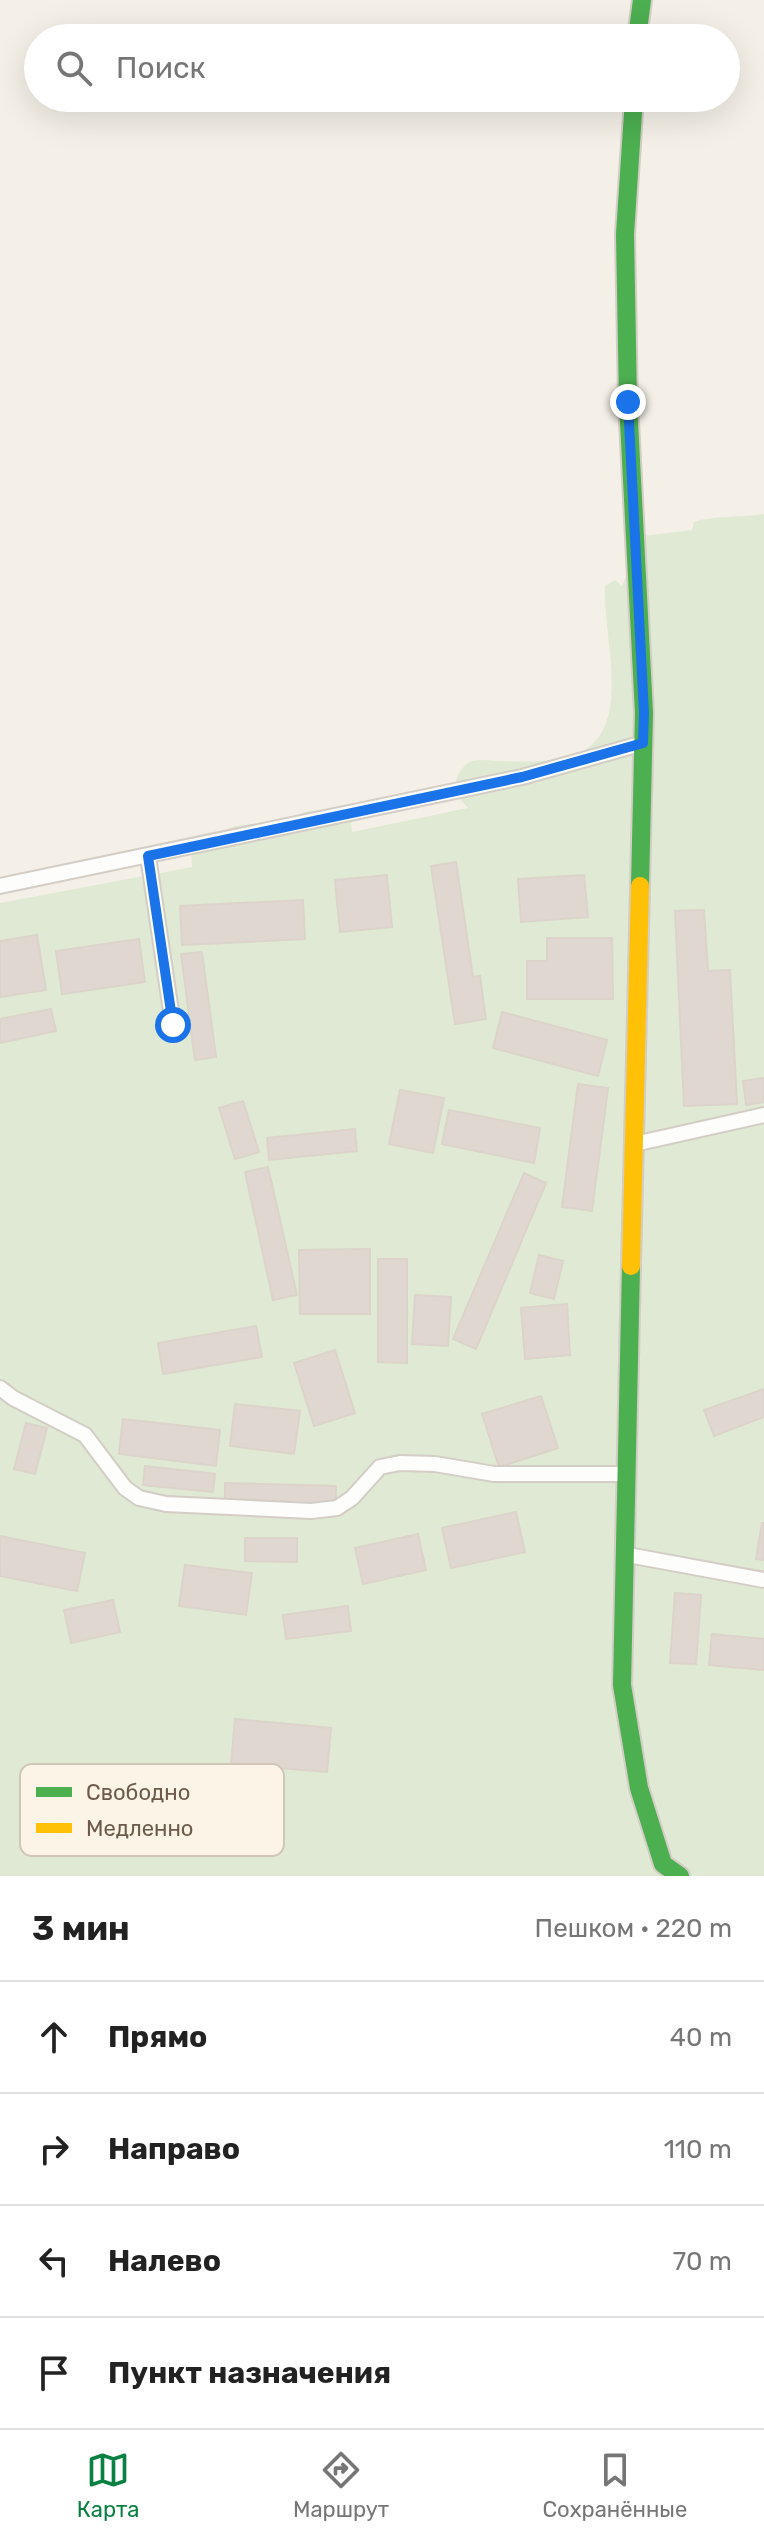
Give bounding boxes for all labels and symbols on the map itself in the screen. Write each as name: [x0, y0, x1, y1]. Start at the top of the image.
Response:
route end: [610, 384, 646, 420]
route start: [155, 1007, 191, 1043]
legend: [20, 1764, 284, 1856]
text: Свободно: [86, 1779, 190, 1806]
text: Медленно: [86, 1815, 194, 1842]

